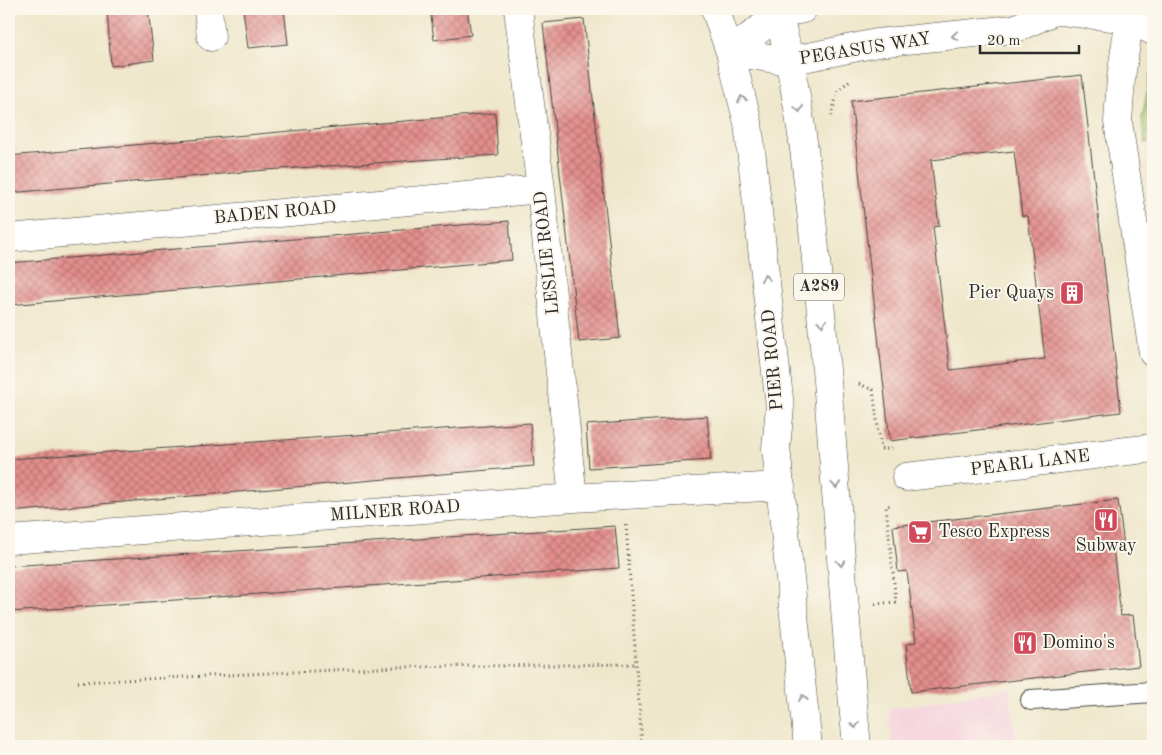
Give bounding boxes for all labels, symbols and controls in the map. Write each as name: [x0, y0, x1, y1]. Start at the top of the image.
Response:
scale bar: [980, 22, 1078, 54]
street label: PEGASUS WAY: [798, 30, 932, 68]
one-way arrow: [951, 30, 959, 41]
text: 20 m: [987, 34, 1021, 49]
one-way arrow: [738, 96, 748, 104]
one-way arrow: [793, 105, 803, 114]
street label: LESLIE ROAD: [532, 190, 562, 316]
street label: BADEN ROAD: [213, 199, 337, 227]
one-way arrow: [760, 273, 771, 281]
road number: A289: [794, 274, 844, 300]
building icon: Pier Quays: [1059, 280, 1085, 306]
place label: Pier Quays: [968, 284, 1054, 302]
street label: PIER ROAD: [760, 308, 786, 412]
one-way arrow: [817, 319, 828, 327]
street label: PEARL LANE: [969, 447, 1091, 479]
one-way arrow: [830, 481, 841, 489]
street label: MILNER ROAD: [329, 497, 461, 525]
restaurant icon: Subway: [1093, 507, 1119, 533]
supermarket icon: Tesco Express: [907, 519, 933, 545]
place label: Tesco Express: [938, 523, 1050, 541]
place label: Subway: [1075, 537, 1137, 555]
one-way arrow: [835, 559, 846, 567]
restaurant icon: Domino's: [1012, 630, 1038, 656]
place label: Domino's: [1042, 634, 1115, 652]
one-way arrow: [798, 693, 809, 701]
one-way arrow: [849, 721, 860, 729]

